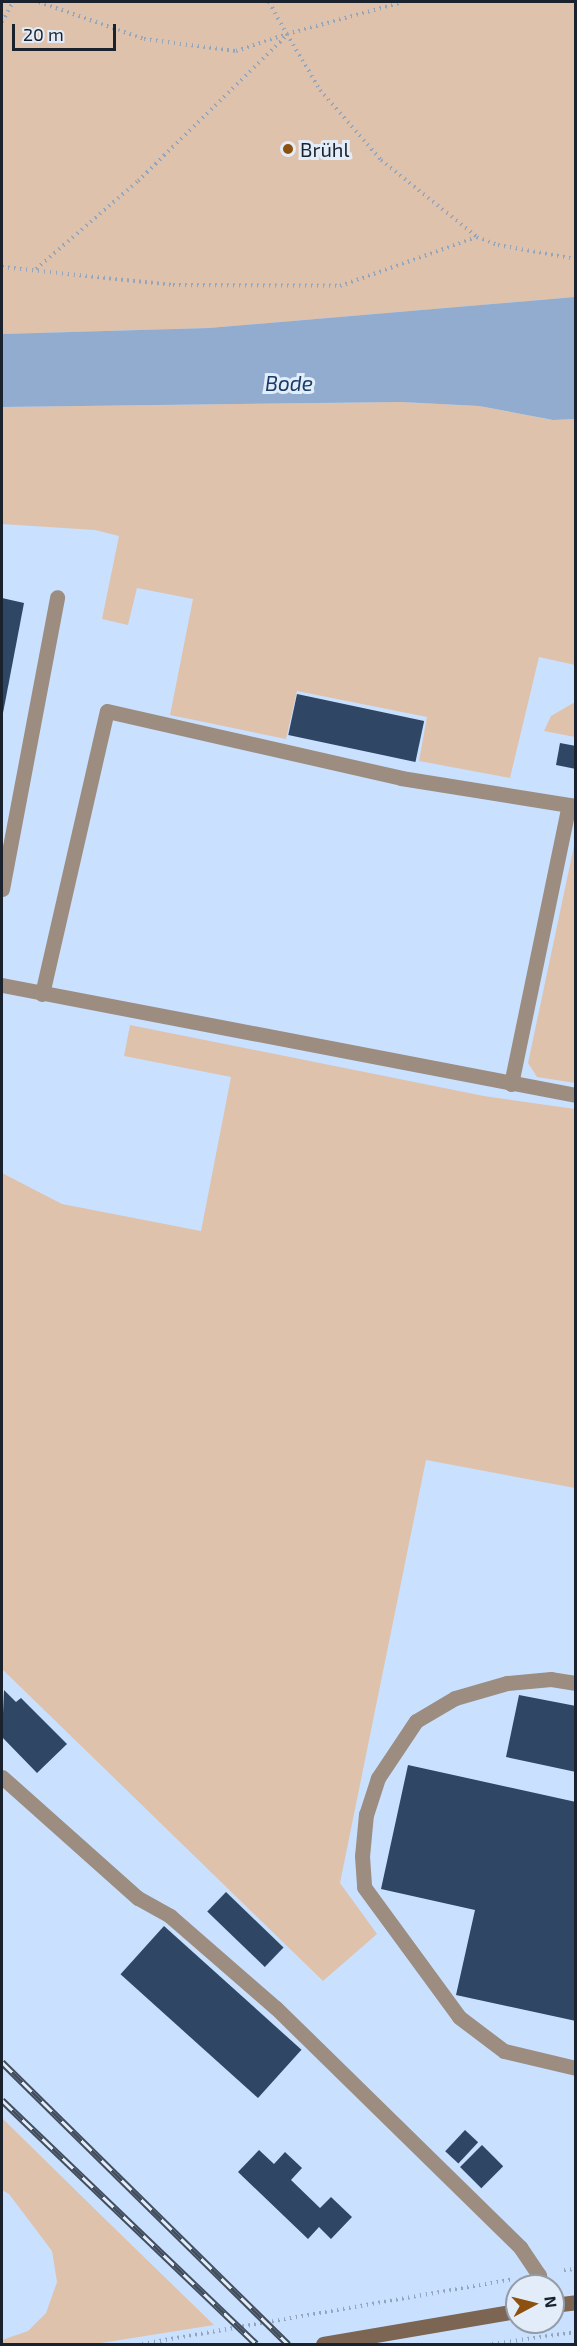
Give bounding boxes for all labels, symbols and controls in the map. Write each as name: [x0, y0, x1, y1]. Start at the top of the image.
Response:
scale bar: [15, 12, 118, 50]
text: 20 m: [23, 23, 64, 45]
place label: Brühl: [300, 137, 349, 161]
marker: Brühl: [281, 142, 295, 156]
water label: Bode: [265, 370, 313, 396]
north arrow: [505, 2274, 565, 2334]
text: N: [541, 2295, 562, 2309]

